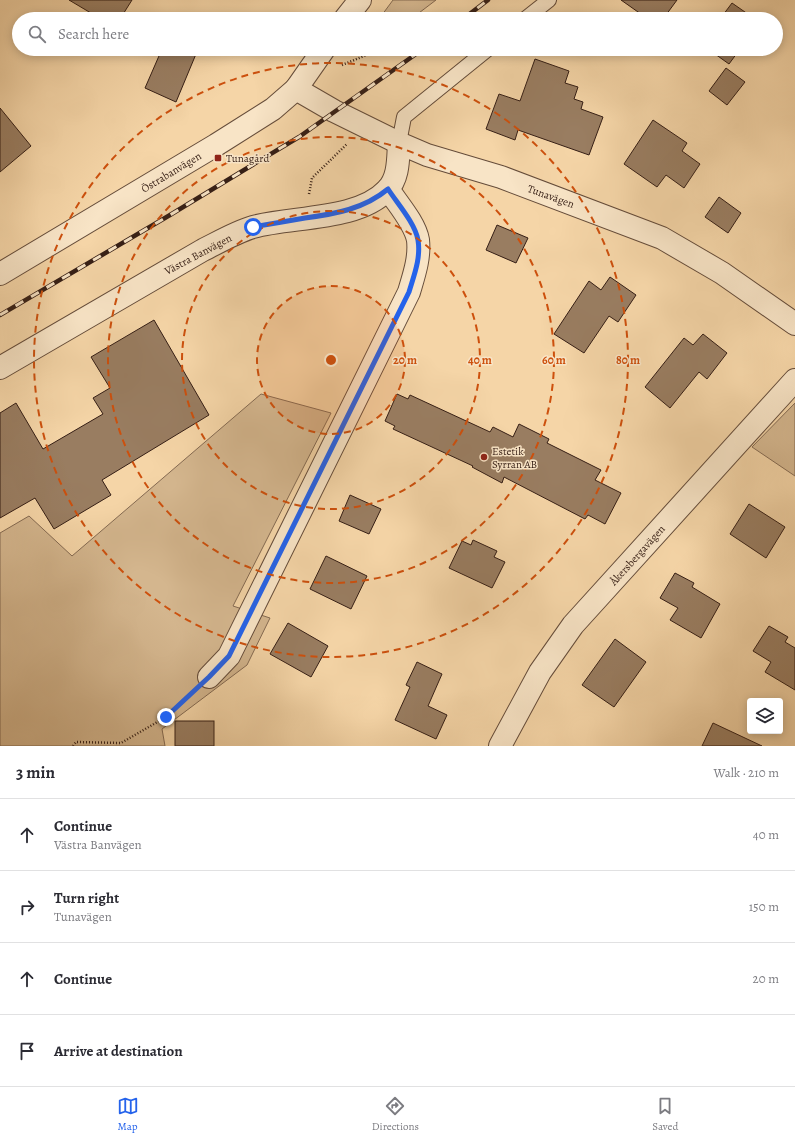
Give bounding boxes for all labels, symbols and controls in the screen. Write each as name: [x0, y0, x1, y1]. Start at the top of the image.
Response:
search box: [12, 12, 783, 56]
icon: search: [26, 23, 48, 45]
text: Search here: [58, 24, 129, 44]
street label: Östrabanvägen: [138, 149, 204, 196]
place label: Tunagård: [226, 151, 269, 166]
marker: Tunagård: [213, 153, 223, 163]
street label: Tunavägen: [525, 181, 576, 212]
route start: [244, 218, 262, 236]
street label: Västra Banvägen: [161, 230, 235, 279]
text: 20 m: [393, 352, 417, 368]
text: 40 m: [468, 352, 492, 368]
text: 60 m: [542, 352, 566, 368]
text: 80 m: [616, 352, 640, 368]
centre of rings: [324, 353, 338, 367]
place label: Estetik Syrran AB: [492, 444, 537, 472]
marker: Estetik Syrran AB: [479, 452, 489, 462]
street label: Åkersbergavägen: [606, 522, 668, 589]
map controls: [747, 698, 783, 734]
button: layers: [747, 698, 783, 734]
route end: [157, 708, 175, 726]
text: 3 min: [16, 761, 55, 784]
text: Walk · 210 m: [714, 764, 779, 781]
text: Continue: [54, 816, 112, 836]
icon: ahead: [16, 824, 38, 846]
text: 40 m: [753, 826, 779, 843]
text: Västra Banvägen: [54, 836, 142, 853]
text: Turn right: [54, 888, 119, 908]
icon: right: [16, 896, 38, 918]
text: 150 m: [749, 898, 779, 915]
text: Tunavägen: [54, 908, 112, 925]
icon: ahead: [16, 968, 38, 990]
text: Continue: [54, 969, 112, 989]
text: 20 m: [753, 970, 779, 987]
icon: arrive: [16, 1040, 38, 1062]
text: Arrive at destination: [54, 1041, 183, 1061]
tab: Map: [117, 1095, 139, 1134]
tab: Directions: [372, 1095, 419, 1134]
tab: Saved: [652, 1095, 678, 1134]

